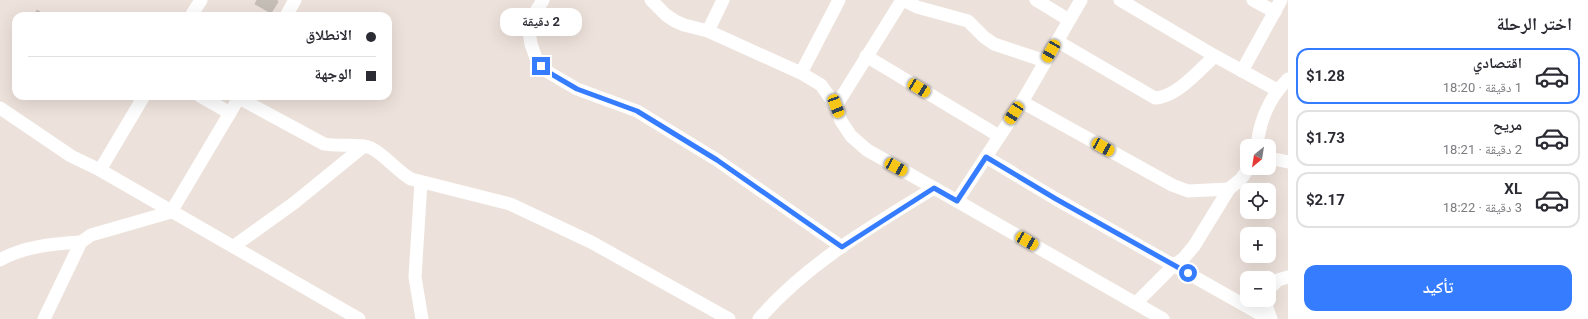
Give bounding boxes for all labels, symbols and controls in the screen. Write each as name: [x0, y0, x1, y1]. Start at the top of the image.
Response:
callout: 2 دقيقة: [500, 8, 582, 36]
text: اختر الرحلة: [1497, 13, 1572, 34]
text: 2 دقيقة: [522, 14, 560, 29]
text: الانطلاق: [306, 26, 352, 44]
car: [1040, 38, 1062, 64]
text: اقتصادي: [1473, 54, 1522, 72]
route end: [532, 57, 550, 75]
icon: car: [1534, 58, 1570, 94]
text: الوجهة: [314, 65, 352, 83]
text: $1.28: [1306, 67, 1345, 85]
car: [906, 77, 932, 99]
text: 1 دقيقة · 18:20: [1443, 80, 1522, 95]
car: [826, 93, 846, 119]
car: [1002, 100, 1026, 126]
text: مريح: [1493, 116, 1522, 134]
icon: car: [1534, 120, 1570, 156]
text: $1.73: [1306, 129, 1345, 147]
car: [1090, 136, 1116, 158]
north arrow: [1240, 139, 1276, 175]
map controls: [1240, 139, 1276, 307]
text: 2 دقيقة · 18:21: [1443, 142, 1522, 157]
car: [883, 156, 909, 178]
text: XL: [1504, 180, 1522, 198]
icon: car: [1534, 182, 1570, 218]
button: locate: [1240, 183, 1276, 219]
text: $2.17: [1306, 191, 1345, 209]
text: 3 دقيقة · 18:22: [1443, 200, 1522, 215]
button: +: [1240, 227, 1276, 263]
car: [1014, 230, 1040, 252]
route start: [1179, 264, 1197, 282]
button: تأكيد: [1304, 265, 1572, 311]
button: −: [1240, 271, 1276, 307]

